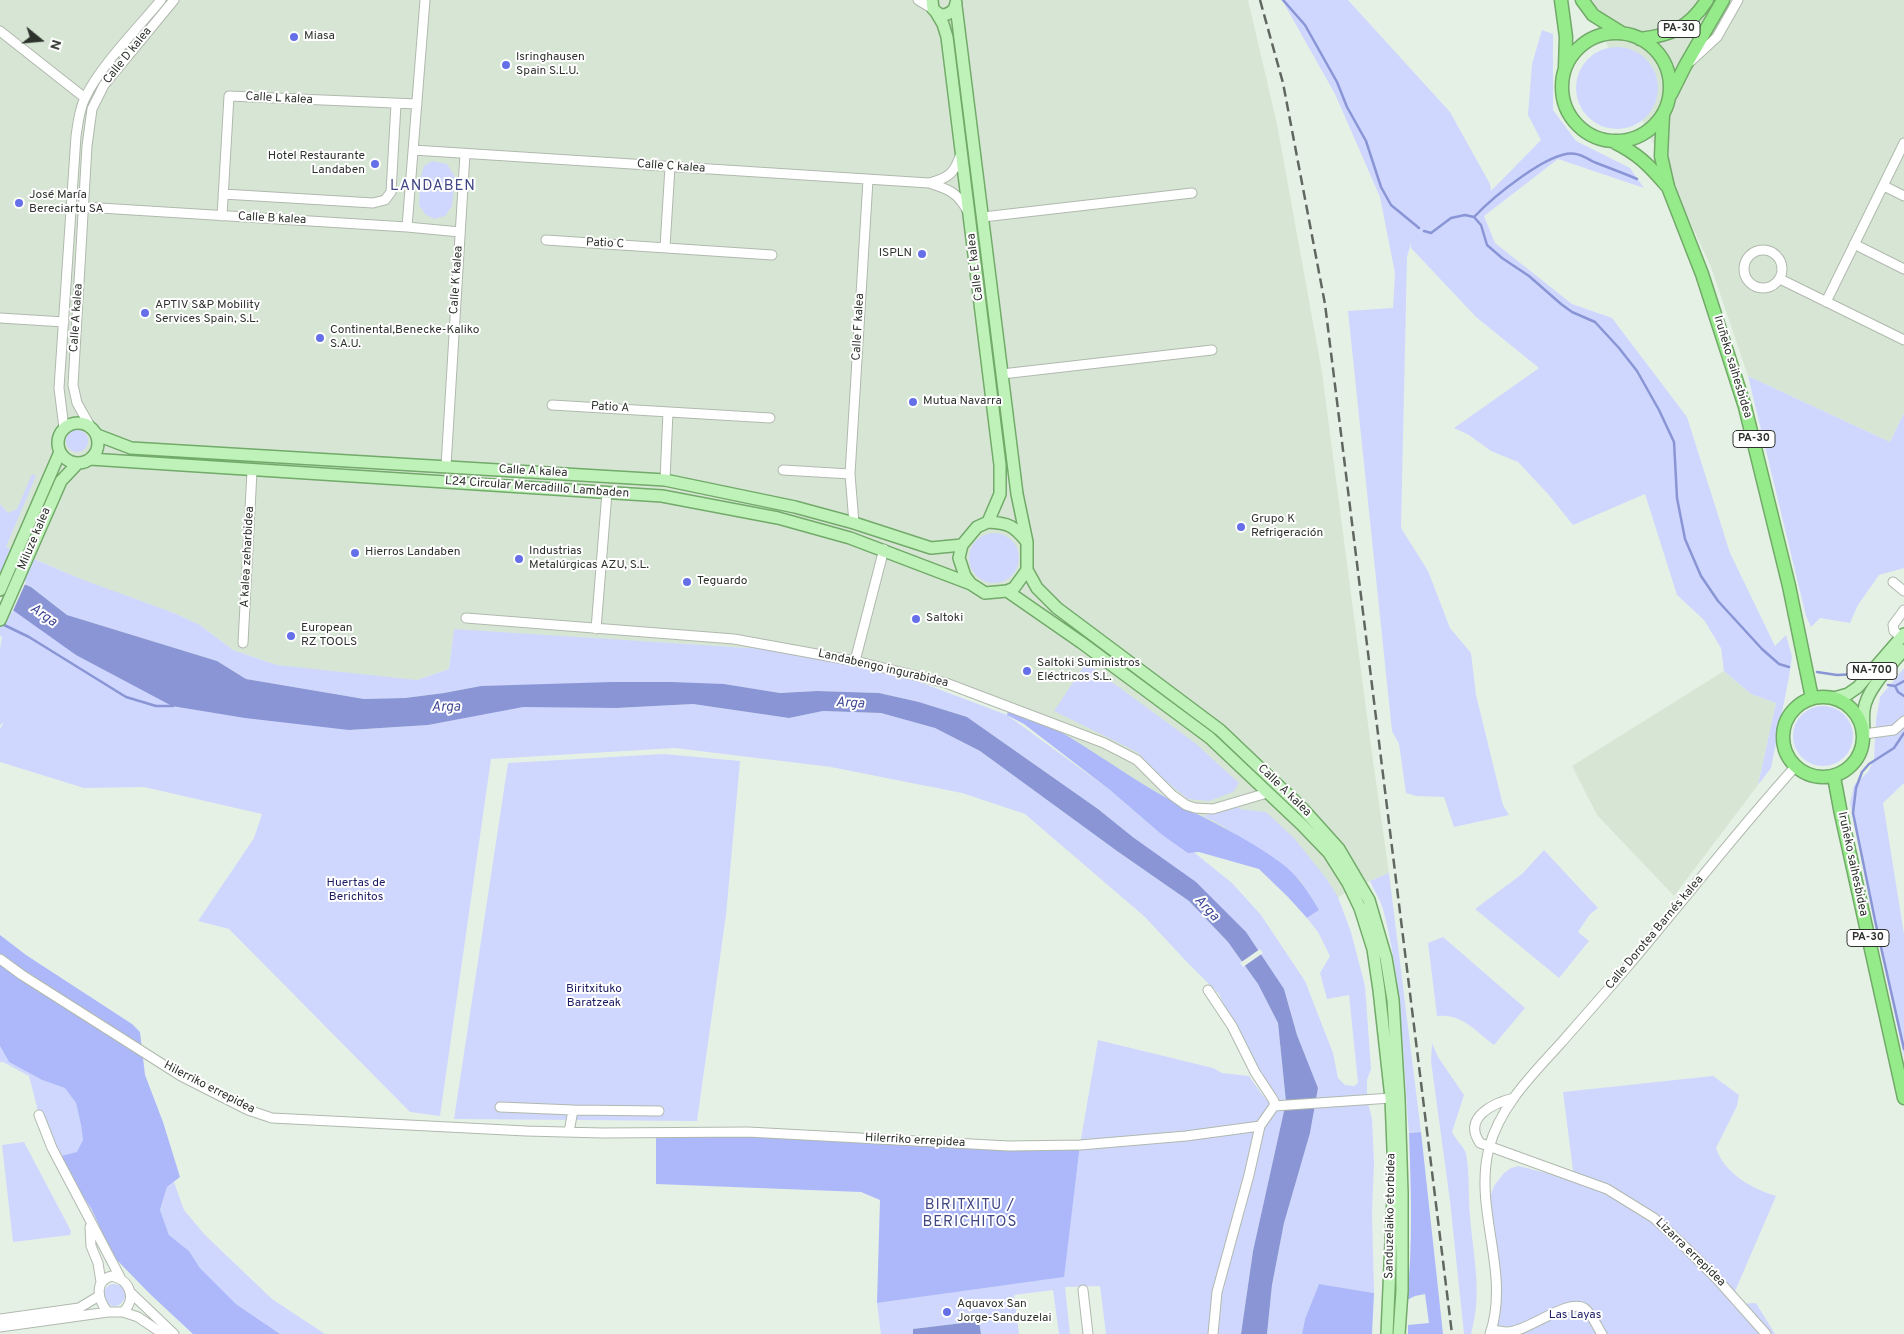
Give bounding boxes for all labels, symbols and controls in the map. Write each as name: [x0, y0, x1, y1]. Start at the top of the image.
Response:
north arrow: [15, 15, 65, 65]
road number: PA-30: [1658, 20, 1700, 38]
street label: Calle D kalea: [101, 25, 155, 87]
place label: Miasa: [304, 30, 335, 44]
marker: Miasa: [288, 31, 300, 43]
text: N: [45, 37, 64, 52]
place label: Isringhausen Spain S.L.U.: [516, 51, 585, 79]
marker: Isringhausen Spain S.L.U.: [500, 59, 512, 71]
street label: Calle L kalea: [245, 90, 313, 108]
place label: Hotel Restaurante Landaben: [268, 150, 365, 178]
street label: Calle C kalea: [636, 157, 706, 177]
marker: Hotel Restaurante Landaben: [369, 158, 381, 170]
district label: LANDABEN: [389, 178, 477, 196]
place label: José María Bereciartu SA: [29, 189, 104, 217]
marker: José María Bereciartu SA: [13, 197, 25, 209]
street label: Calle B kalea: [237, 210, 307, 228]
street label: Calle E kalea: [965, 232, 987, 302]
street label: Patio C: [586, 236, 624, 252]
street label: Calle K kalea: [447, 245, 467, 315]
place label: ISPLN: [879, 247, 912, 261]
marker: ISPLN: [916, 248, 928, 260]
street label: Calle A kalea: [67, 283, 87, 353]
street label: Calle F kalea: [850, 293, 868, 361]
place label: APTIV S&P Mobility Services Spain, S.L.: [155, 299, 260, 327]
marker: APTIV S&P Mobility Services Spain, S.L.: [139, 307, 151, 319]
street label: Iruñeko saihesbidea: [1710, 314, 1754, 420]
place label: Continental,Benecke-Kaliko S.A.U.: [330, 324, 479, 352]
marker: Continental,Benecke-Kaliko S.A.U.: [314, 332, 326, 344]
place label: Mutua Navarra: [923, 395, 1002, 409]
marker: Mutua Navarra: [907, 396, 919, 408]
street label: Patio A: [590, 400, 630, 416]
road number: PA-30: [1733, 430, 1775, 448]
street label: Calle A kalea: [498, 463, 568, 481]
street label: L24 Circular Mercadillo Lambaden: [444, 474, 630, 502]
street label: Miluze kalea: [15, 506, 55, 572]
street label: A kalea zeharbidea: [238, 506, 258, 608]
place label: Grupo K Refrigeración: [1251, 513, 1323, 541]
marker: Grupo K Refrigeración: [1235, 521, 1247, 533]
place label: Industrias Metalúrgicas AZU, S.L.: [529, 545, 649, 573]
place label: Hierros Landaben: [365, 546, 460, 560]
marker: Hierros Landaben: [349, 547, 361, 559]
marker: Industrias Metalúrgicas AZU, S.L.: [513, 553, 525, 565]
place label: Teguardo: [697, 575, 747, 589]
marker: Teguardo: [681, 576, 693, 588]
water label: Arga: [26, 601, 60, 631]
place label: Saltoki: [926, 612, 963, 626]
marker: Saltoki: [910, 613, 922, 625]
place label: European RZ TOOLS: [301, 622, 357, 650]
marker: European RZ TOOLS: [285, 630, 297, 642]
street label: Landabengo ingurabidea: [816, 647, 950, 691]
place label: Saltoki Suministros Eléctricos S.L.: [1037, 657, 1140, 685]
road number: NA-700: [1847, 662, 1897, 679]
marker: Saltoki Suministros Eléctricos S.L.: [1021, 665, 1033, 677]
water label: Arga: [835, 695, 865, 713]
water label: Arga: [431, 699, 461, 717]
street label: Calle A kalea: [1254, 762, 1314, 820]
street label: Iruñeko saihesbidea: [1834, 810, 1870, 918]
street label: Calle Dorotea Barnés kalea: [1603, 873, 1707, 993]
park label: Huertas de Berichitos: [327, 877, 385, 905]
water label: Arga: [1190, 893, 1222, 925]
road number: PA-30: [1847, 930, 1889, 946]
park label: Biritxituko Baratzeak: [566, 983, 622, 1011]
street label: Hilerriko errepidea: [161, 1059, 257, 1117]
street label: Hilerriko errepidea: [865, 1131, 965, 1151]
street label: Sanduzelaiko etorbidea: [1383, 1153, 1399, 1279]
district label: BIRITXITU / BERICHITOS: [921, 1197, 1019, 1232]
street label: Lizarra errepidea: [1652, 1216, 1728, 1290]
place label: Aquavox San Jorge-Sanduzelai: [957, 1298, 1051, 1326]
marker: Aquavox San Jorge-Sanduzelai: [941, 1306, 953, 1318]
park label: Las Layas: [1549, 1309, 1601, 1323]

